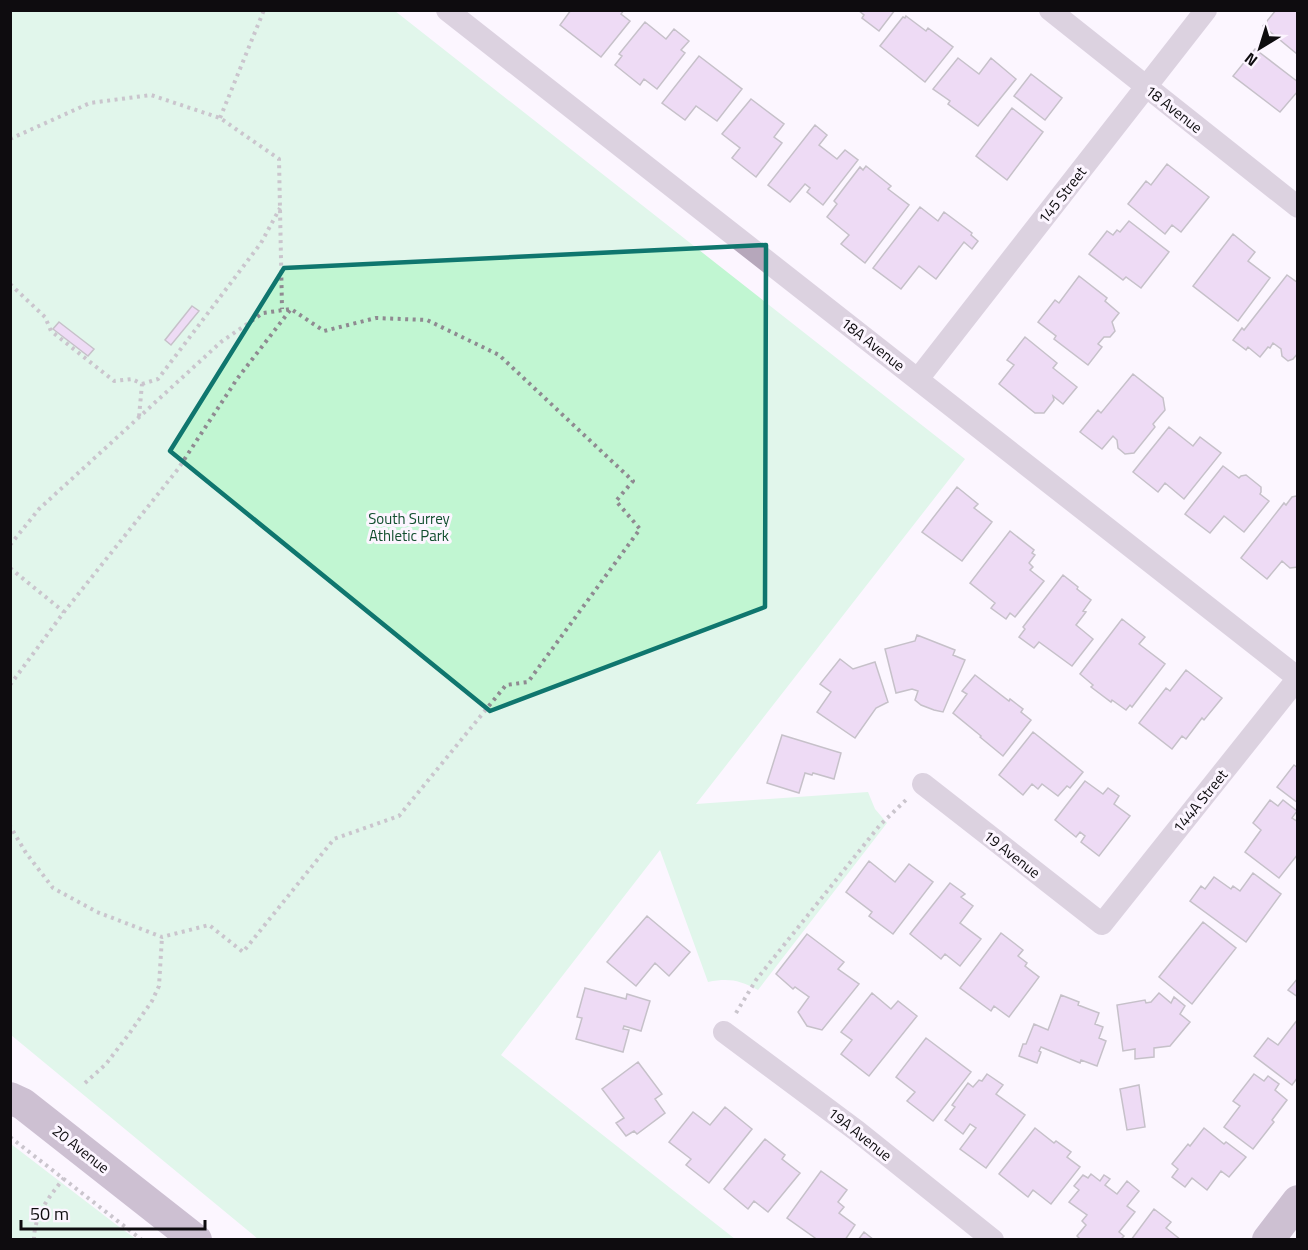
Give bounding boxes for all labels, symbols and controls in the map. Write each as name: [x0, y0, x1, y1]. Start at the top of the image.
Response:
north arrow: [1230, 18, 1290, 78]
text: N: [1239, 47, 1263, 73]
street label: 18 Avenue: [1141, 79, 1207, 139]
street label: 145 Street: [1032, 161, 1092, 229]
street label: 18A Avenue: [836, 312, 910, 376]
park label: South Surrey Athletic Park: [368, 507, 450, 547]
street label: 144A Street: [1167, 764, 1233, 838]
street label: 19 Avenue: [979, 824, 1045, 884]
street label: 19A Avenue: [823, 1102, 897, 1166]
street label: 20 Avenue: [48, 1119, 114, 1179]
scale bar: [21, 1193, 206, 1231]
text: 50 m: [30, 1200, 69, 1227]

